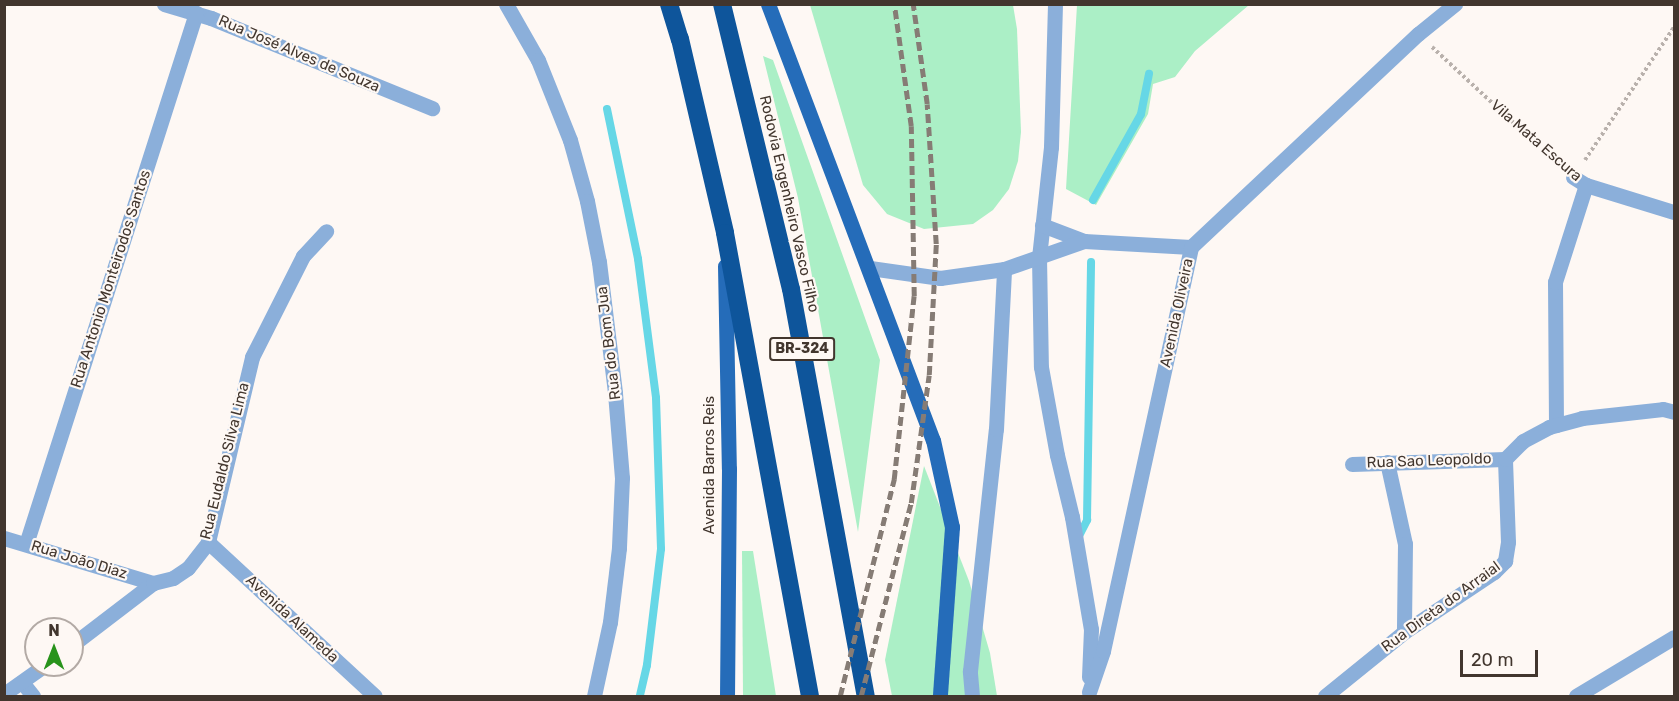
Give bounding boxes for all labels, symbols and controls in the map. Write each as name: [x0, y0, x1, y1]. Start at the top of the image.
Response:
street label: Rua José Alves de Souza: [215, 12, 383, 96]
street label: Rodovia Engenheiro Vasco Filho: [755, 94, 823, 314]
street label: Vila Mata Escura: [1487, 97, 1585, 185]
street label: Rua Antonio Monteirodos Santos: [67, 168, 155, 390]
street label: Avenida Oliveira: [1157, 257, 1197, 369]
street label: Rua do Bom Jua: [593, 285, 625, 401]
road number: BR-324: [769, 338, 835, 360]
street label: Rua Eudaldo Silva Lima: [197, 381, 253, 541]
street label: Avenida Barros Reis: [701, 396, 719, 534]
street label: Rua Sao Leopoldo: [1366, 450, 1492, 472]
street label: Rua João Diaz: [29, 537, 129, 583]
street label: Rua Direta do Arraial: [1378, 558, 1504, 656]
street label: Avenida Alameda: [242, 571, 342, 667]
north arrow: [24, 617, 84, 677]
text: N: [48, 621, 60, 640]
scale bar: [1463, 638, 1541, 676]
text: 20 m: [1471, 649, 1513, 671]

